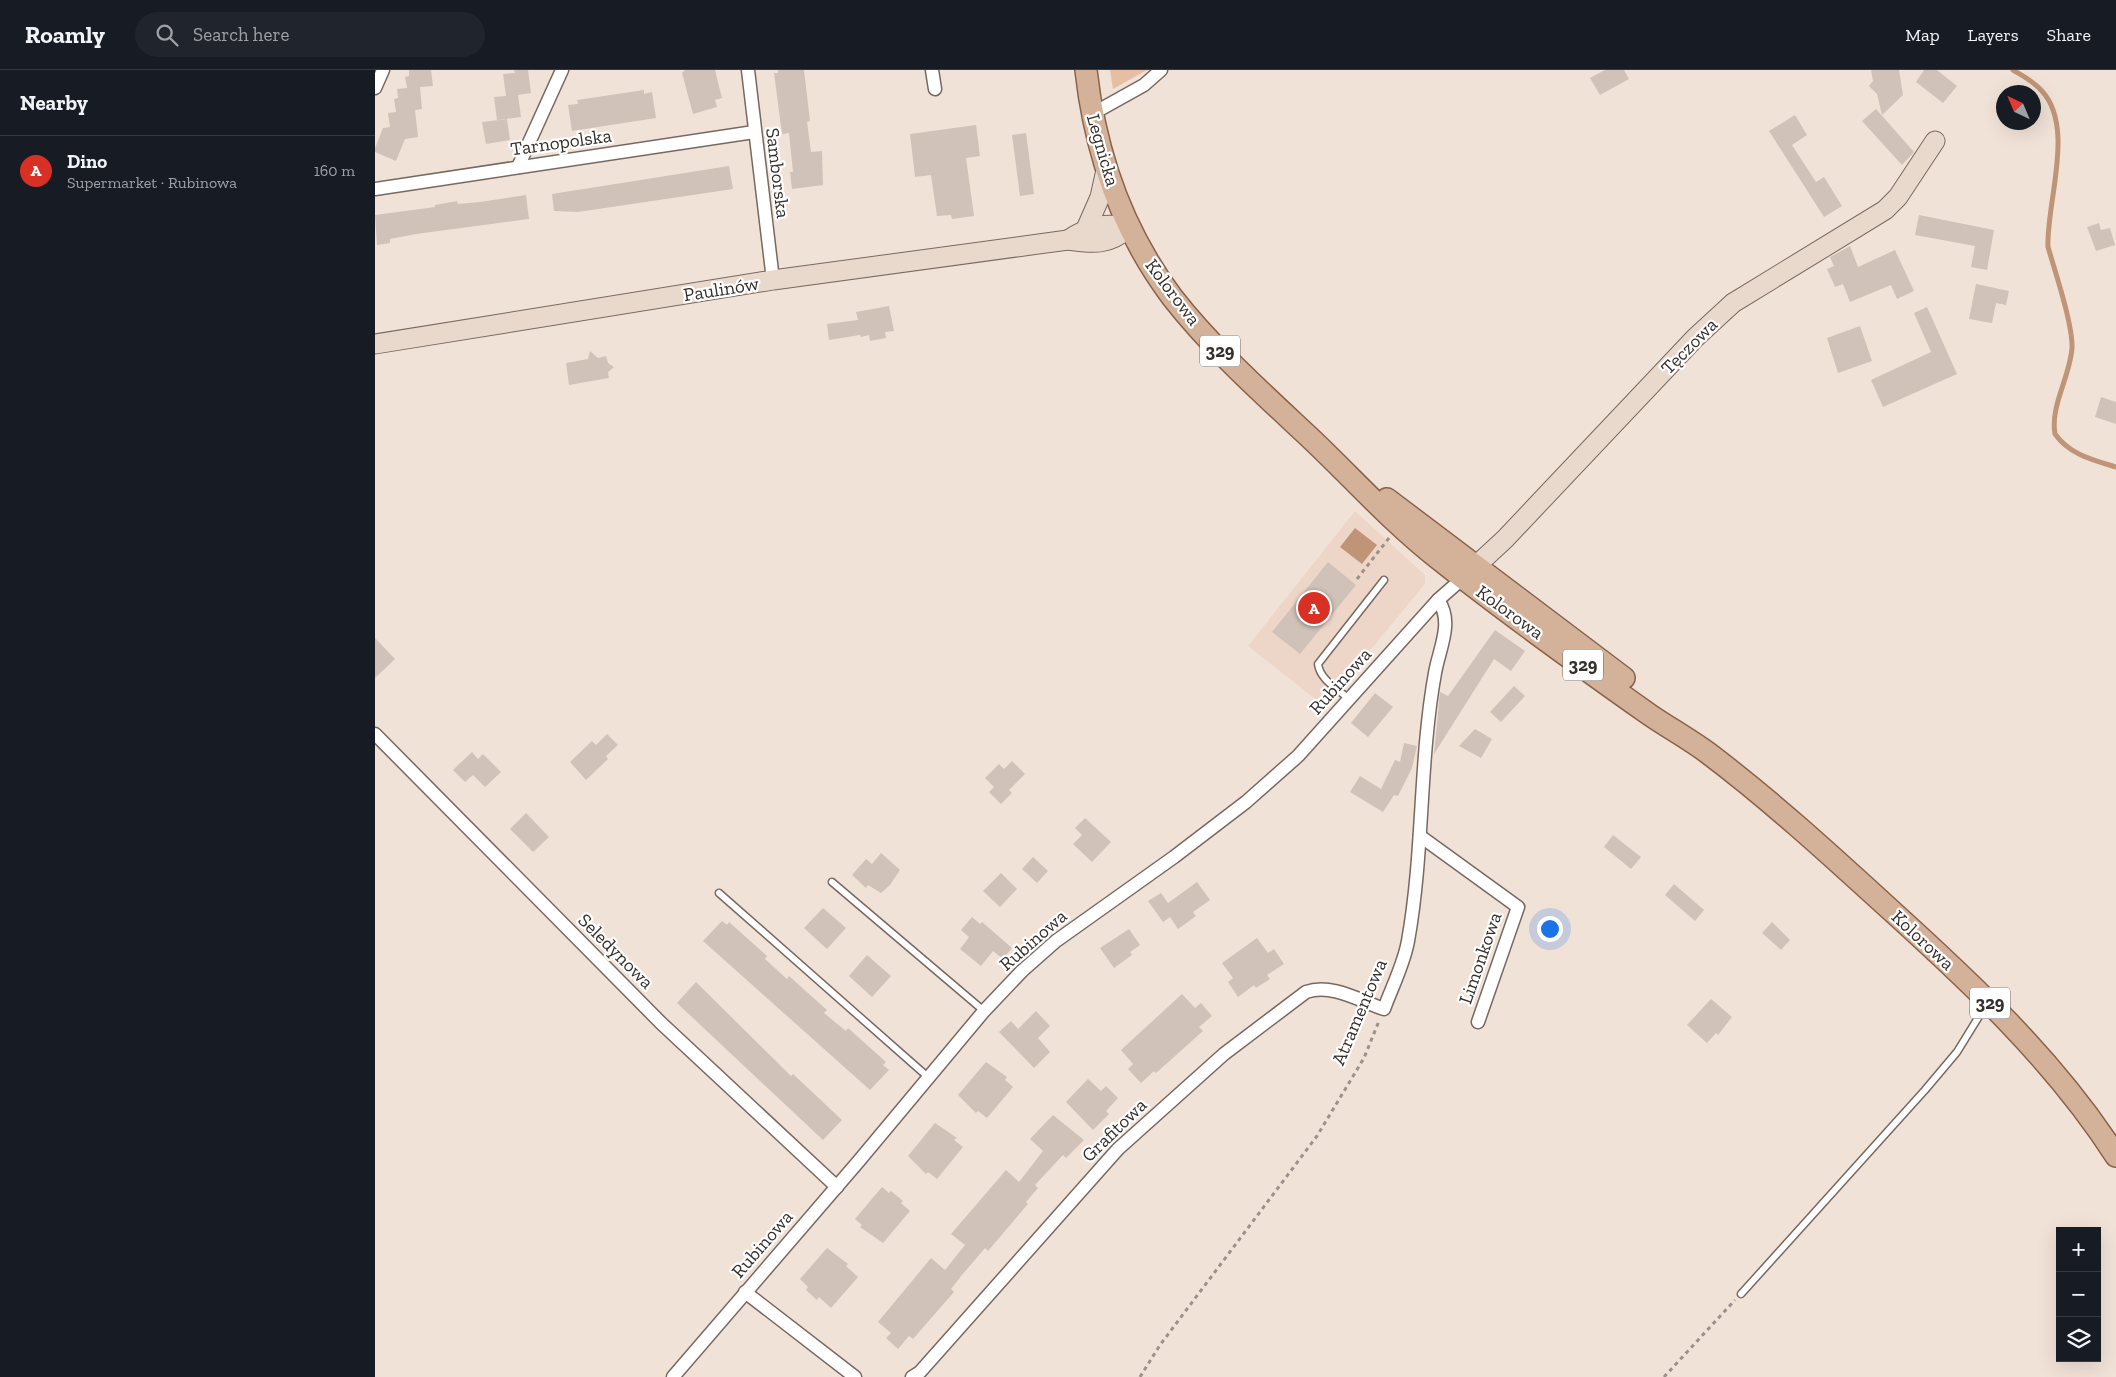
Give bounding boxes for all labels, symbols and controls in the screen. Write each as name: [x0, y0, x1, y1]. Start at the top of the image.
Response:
search box: [135, 12, 485, 57]
text: Roamly: [25, 20, 105, 49]
icon: search: [153, 21, 181, 49]
text: Search here: [193, 23, 289, 46]
text: Map: [1905, 24, 1940, 46]
text: Layers: [1968, 24, 2019, 46]
text: Share: [2047, 24, 2091, 46]
north arrow: [1996, 85, 2041, 130]
text: Nearby: [20, 90, 88, 115]
street label: Legnicka: [1082, 111, 1124, 189]
street label: Tarnopolska: [509, 124, 613, 160]
street label: Samborska: [761, 126, 795, 220]
text: Dino: [67, 150, 107, 173]
text: A: [31, 161, 42, 180]
text: 160 m: [314, 161, 355, 180]
text: Supermarket · Rubinowa: [67, 173, 237, 192]
street label: Kolorowa: [1140, 254, 1206, 330]
street label: Paulinów: [682, 272, 761, 306]
street label: Tęczowa: [1656, 313, 1722, 379]
road number: 329: [1200, 336, 1240, 366]
street label: Kolorowa: [1472, 580, 1548, 644]
pin: A: [1298, 589, 1330, 627]
street label: Rubinowa: [1304, 643, 1376, 719]
road number: 329: [1563, 650, 1603, 680]
street label: Rubinowa: [995, 904, 1071, 976]
street label: Kolorowa: [1887, 905, 1959, 975]
street label: Seledynowa: [574, 909, 658, 993]
street label: Limonkowa: [1454, 909, 1506, 1007]
your location: [1537, 916, 1563, 942]
street label: Atramentowa: [1326, 956, 1392, 1068]
road number: 329: [1970, 988, 2010, 1018]
street label: Grafitowa: [1077, 1093, 1151, 1167]
street label: Rubinowa: [726, 1206, 798, 1282]
map controls: [2056, 1227, 2101, 1362]
button: +: [2056, 1227, 2101, 1272]
button: −: [2056, 1272, 2101, 1317]
button: layers: [2056, 1317, 2101, 1362]

